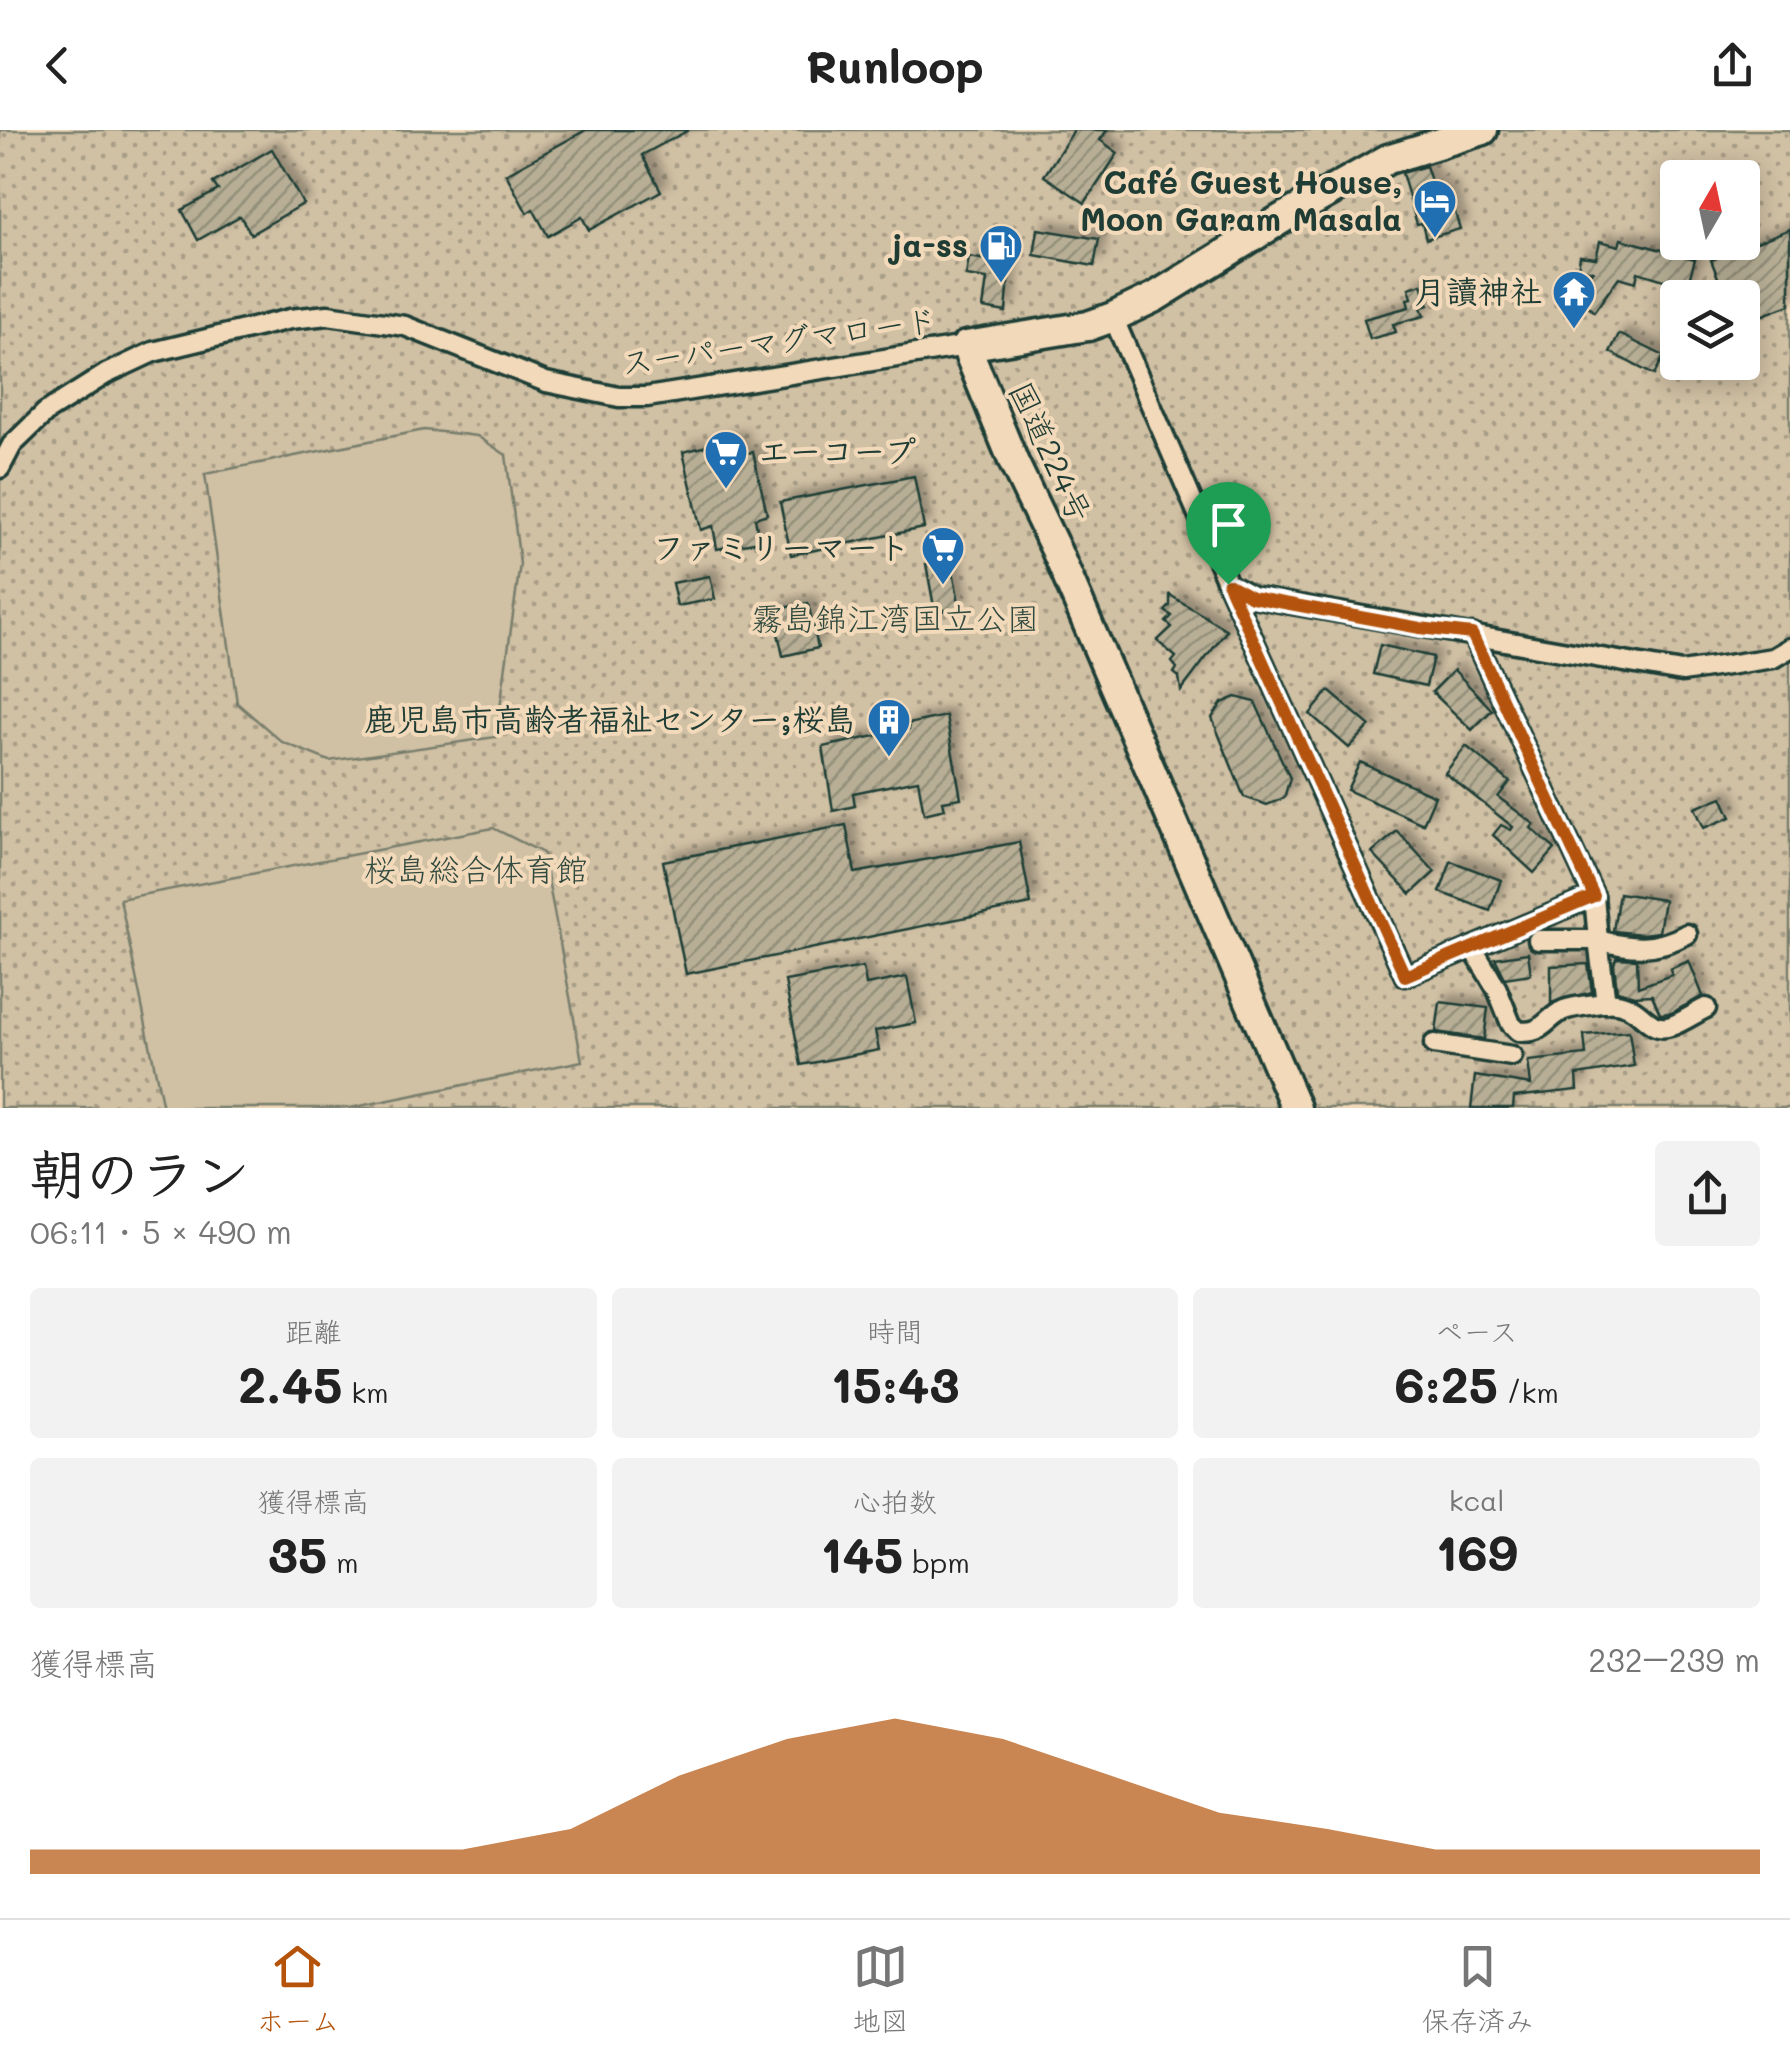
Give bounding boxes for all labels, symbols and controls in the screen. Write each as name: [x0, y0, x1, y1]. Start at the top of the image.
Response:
text: Runloop: [806, 36, 984, 94]
icon: back: [30, 38, 85, 93]
icon: share: [1705, 38, 1760, 93]
place label: Café Guest House, Moon Garam Masala: [1080, 160, 1402, 239]
north arrow: [1660, 160, 1760, 260]
map controls: [1660, 160, 1760, 380]
hotel icon: Café Guest House, Moon Garam Masala: [1412, 178, 1458, 239]
place label: ja-ss: [888, 223, 968, 265]
fuel station icon: ja-ss: [978, 223, 1024, 284]
place label: 月讀神社: [1414, 269, 1542, 311]
temple icon: 月讀神社: [1551, 269, 1597, 330]
button: layers: [1660, 280, 1760, 380]
street label: スーパーマグマロード: [618, 297, 939, 383]
street label: 国道224号: [1001, 374, 1103, 528]
supermarket icon: エーコープ: [703, 429, 749, 490]
place label: エーコープ: [758, 429, 916, 471]
pin: [1186, 482, 1271, 585]
icon: arrive: [1201, 497, 1256, 552]
place label: ファミリーマート: [653, 525, 910, 567]
supermarket icon: ファミリーマート: [920, 525, 966, 586]
park label: 霧島錦江湾国立公園: [751, 596, 1039, 638]
place label: 鹿児島市高齢者福祉センター;桜島: [364, 697, 856, 739]
building icon: 鹿児島市高齢者福祉センター;桜島: [866, 697, 912, 758]
park label: 桜島総合体育館: [364, 847, 588, 889]
text: 朝のラン: [30, 1136, 250, 1208]
button: share: [1655, 1141, 1760, 1246]
text: 06:11 · 5 × 490 m: [30, 1210, 292, 1252]
text: 距離: [285, 1313, 341, 1349]
text: 時間: [867, 1313, 923, 1349]
text: ペース: [1436, 1313, 1518, 1349]
text: 2.45: [238, 1350, 342, 1416]
text: 15:43: [831, 1350, 959, 1416]
text: 6:25: [1395, 1350, 1498, 1416]
text: km: [342, 1374, 389, 1410]
text: /km: [1498, 1374, 1559, 1410]
text: kcal: [1449, 1482, 1505, 1518]
text: 獲得標高: [257, 1483, 369, 1519]
text: 心拍数: [853, 1483, 937, 1519]
text: 169: [1435, 1518, 1518, 1584]
text: 35: [268, 1520, 327, 1586]
text: 145: [820, 1520, 903, 1586]
text: m: [327, 1544, 359, 1580]
text: bpm: [903, 1544, 970, 1580]
text: 232–239 m: [1588, 1638, 1760, 1680]
text: 獲得標高: [30, 1641, 158, 1683]
tab: ホーム: [257, 1939, 339, 2039]
tab: 地図: [852, 1939, 908, 2039]
tab: 保存済み: [1421, 1939, 1533, 2039]

